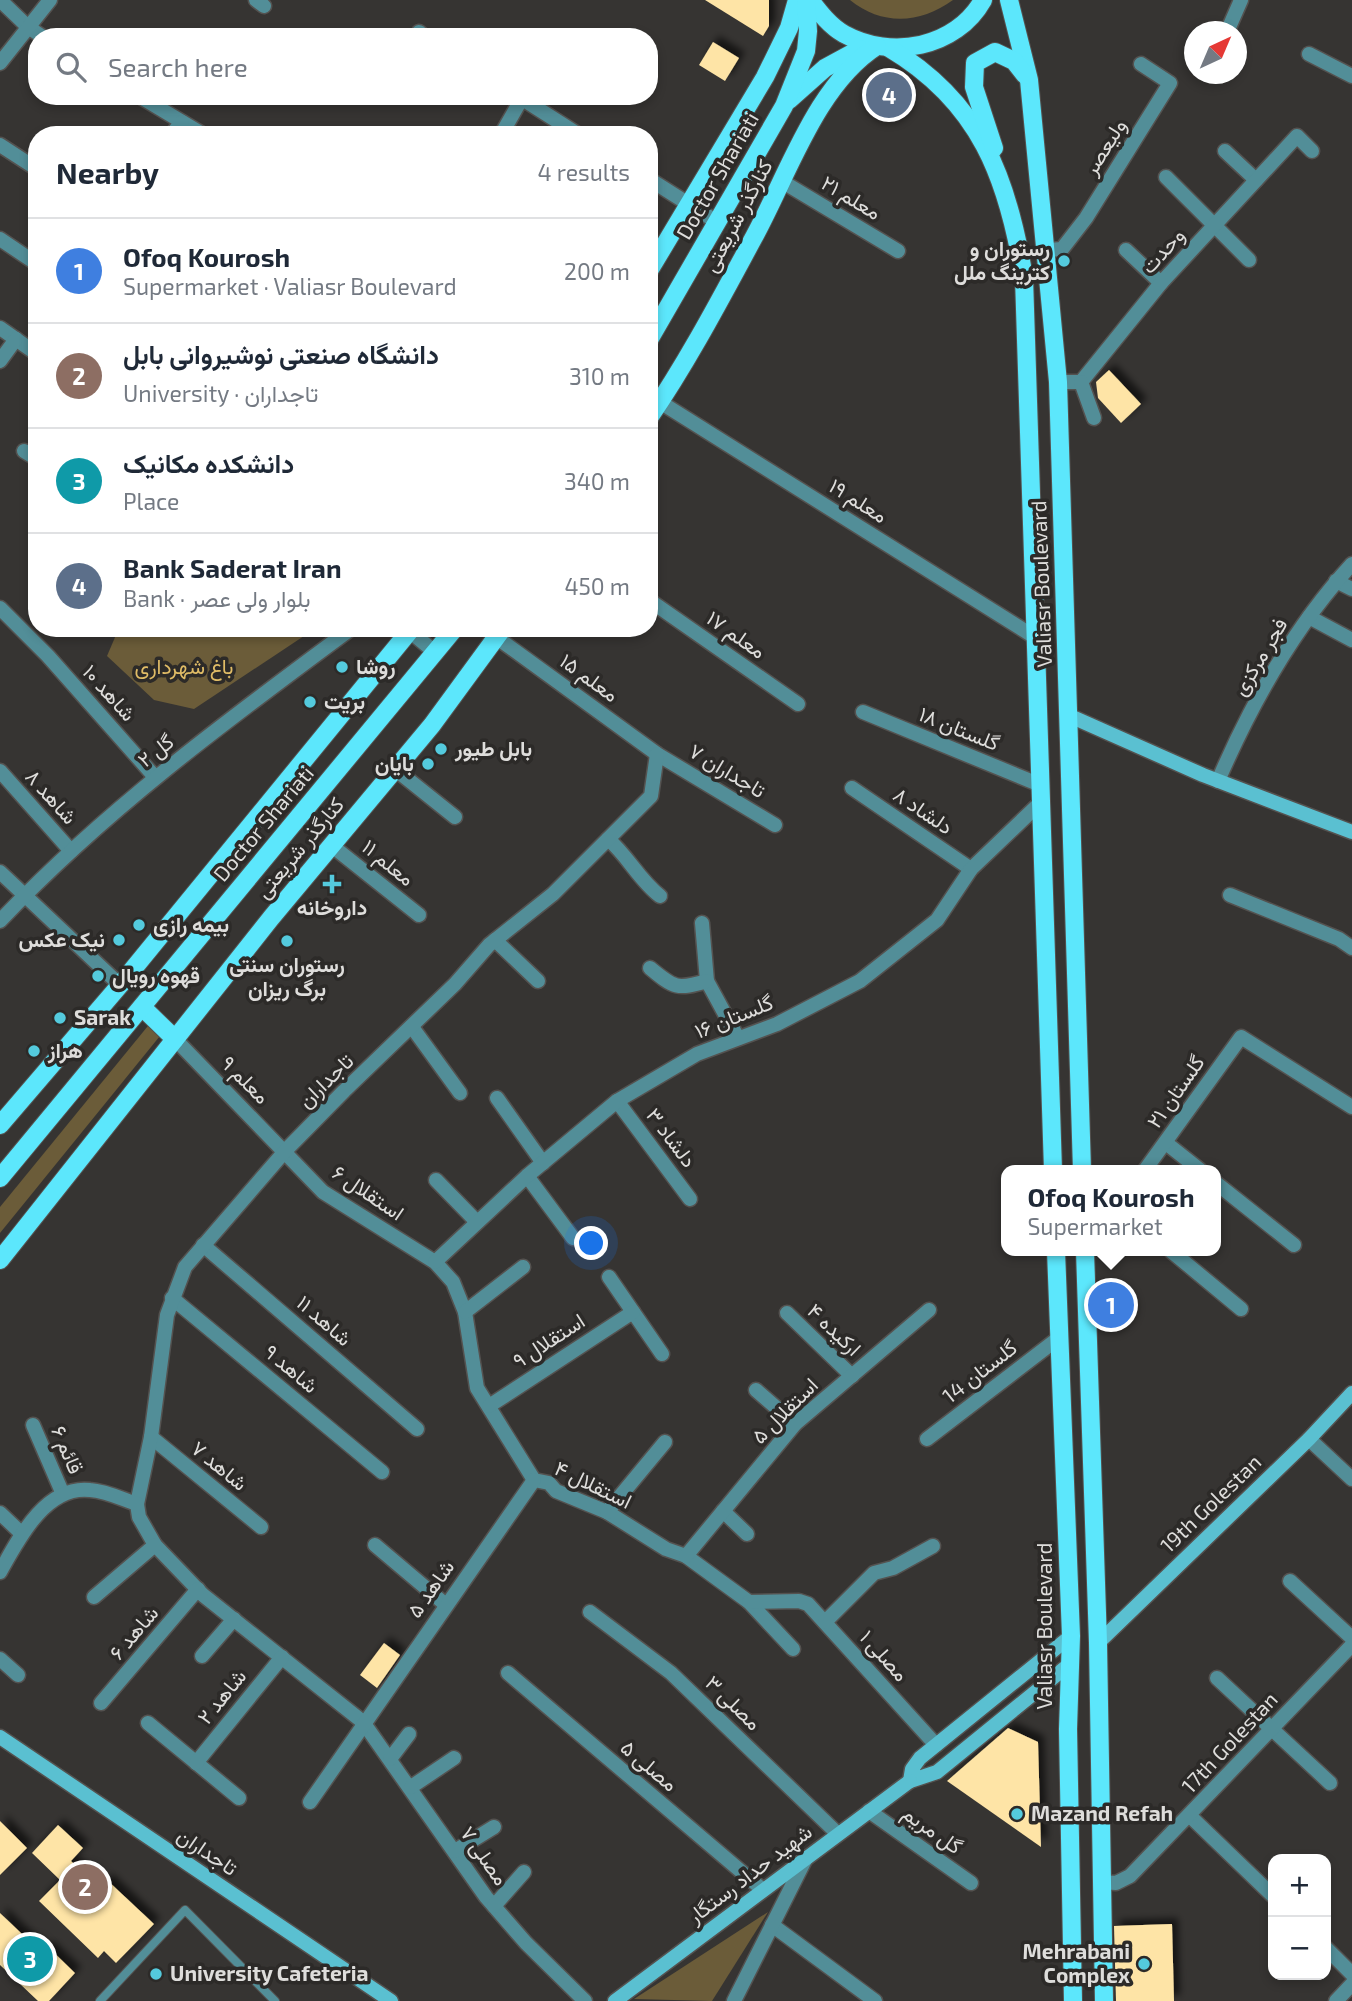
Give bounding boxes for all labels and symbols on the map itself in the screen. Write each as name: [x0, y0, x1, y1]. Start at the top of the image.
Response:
north arrow: [1184, 21, 1247, 84]
pin: 4: [866, 69, 912, 121]
street label: Doctor Shariati: [670, 107, 763, 243]
street label: ولیعصر: [1076, 114, 1132, 181]
street label: کنارگذر شریعتی: [697, 155, 779, 277]
street label: معلم ۲۱: [816, 169, 886, 227]
street label: وحدت: [1135, 222, 1190, 279]
place label: رستوران و کترینگ ملل: [954, 235, 1050, 286]
marker: رستوران و کترینگ ملل: [1056, 253, 1072, 269]
street label: معلم ۱۹: [823, 472, 893, 530]
street label: Valiasr Boulevard: [1025, 500, 1056, 668]
street label: معلم ۱۷: [701, 605, 771, 665]
street label: فجر مرکزی: [1226, 613, 1293, 701]
street label: معلم ۱۵: [554, 647, 624, 709]
park label: باغ شهرداری: [135, 653, 233, 681]
place label: روشا: [356, 653, 396, 680]
street label: شاهد ۱۰: [78, 659, 142, 725]
marker: روشا: [334, 659, 350, 675]
place label: بریت: [324, 688, 365, 715]
marker: بریت: [302, 694, 318, 710]
street label: گلستان ۱۸: [915, 700, 1003, 756]
street label: گل ۲: [132, 728, 179, 772]
place label: بابل طیور: [454, 735, 532, 762]
street label: تاجداران ۷: [684, 737, 770, 804]
marker: بابل طیور: [433, 741, 449, 757]
place label: بایان: [375, 750, 414, 776]
marker: بایان: [420, 756, 436, 772]
street label: Doctor Shariati: [207, 760, 318, 886]
street label: شاهد ۸: [21, 764, 83, 828]
street label: دلشاد ۸: [889, 781, 958, 839]
street label: کنارگذر شریعتی: [249, 792, 350, 904]
street label: معلم ۱۱: [356, 833, 420, 893]
marker: داروخانه: [324, 876, 340, 892]
place label: داروخانه: [297, 894, 367, 921]
place label: بیمه رازی: [153, 911, 229, 938]
marker: بیمه رازی: [131, 917, 147, 933]
place label: نیک عکس: [19, 926, 105, 952]
marker: نیک عکس: [111, 932, 127, 948]
marker: رستوران سنتی برگ ریزان: [279, 933, 295, 949]
place label: رستوران سنتی برگ ریزان: [229, 951, 345, 1002]
place label: قهوه رویال: [112, 962, 200, 989]
marker: قهوه رویال: [90, 968, 106, 984]
street label: گلستان ۱۶: [691, 989, 777, 1044]
place label: Sarak: [74, 1004, 131, 1029]
marker: Sarak: [52, 1010, 68, 1026]
place label: هراز: [47, 1037, 83, 1064]
marker: هراز: [26, 1043, 42, 1059]
street label: تاجداران: [292, 1047, 359, 1114]
street label: معلم ۹: [215, 1050, 275, 1110]
street label: گلستان ۲۱: [1141, 1050, 1210, 1133]
street label: دلشاد ۳: [642, 1102, 703, 1172]
street label: استقلال ۶: [328, 1159, 409, 1226]
your location: [574, 1226, 608, 1260]
pin: 1: [1088, 1279, 1134, 1331]
street label: شاهد ۱۱: [292, 1289, 358, 1351]
street label: ارکیده ۴: [802, 1297, 867, 1362]
street label: استقلال ۹: [507, 1307, 589, 1373]
street label: گلستان 14: [937, 1334, 1022, 1408]
street label: شاهد ۹: [260, 1338, 324, 1398]
street label: استقلال ۵: [746, 1372, 823, 1449]
street label: قائم ۶: [44, 1422, 90, 1478]
street label: شاهد ۷: [187, 1435, 253, 1495]
street label: 19th Golestan: [1154, 1449, 1266, 1557]
street label: استقلال ۴: [551, 1454, 636, 1514]
street label: Valiasr Boulevard: [1031, 1542, 1056, 1710]
street label: شاهد ۵: [401, 1554, 459, 1622]
street label: شاهد ۶: [103, 1600, 163, 1664]
street label: مصلی ۱: [855, 1624, 915, 1686]
street label: شاهد ۲: [191, 1664, 251, 1729]
street label: مصلی ۳: [700, 1669, 767, 1735]
street label: 17th Golestan: [1176, 1686, 1282, 1798]
street label: مصلی ۵: [616, 1734, 684, 1797]
street label: گل مریم: [896, 1799, 968, 1861]
place label: Mazand Refah: [1031, 1800, 1173, 1825]
marker: Mazand Refah: [1009, 1806, 1025, 1822]
street label: شهید حداد رستگار: [681, 1818, 817, 1930]
street label: مصلی ۷: [455, 1821, 515, 1890]
street label: تاجداران: [172, 1822, 243, 1882]
pin: 2: [62, 1861, 108, 1913]
pin: 3: [7, 1933, 53, 1985]
place label: Mehrabani Complex: [1023, 1938, 1130, 1987]
marker: Mehrabani Complex: [1136, 1956, 1152, 1972]
place label: University Cafeteria: [170, 1960, 369, 1986]
marker: University Cafeteria: [148, 1966, 164, 1982]

